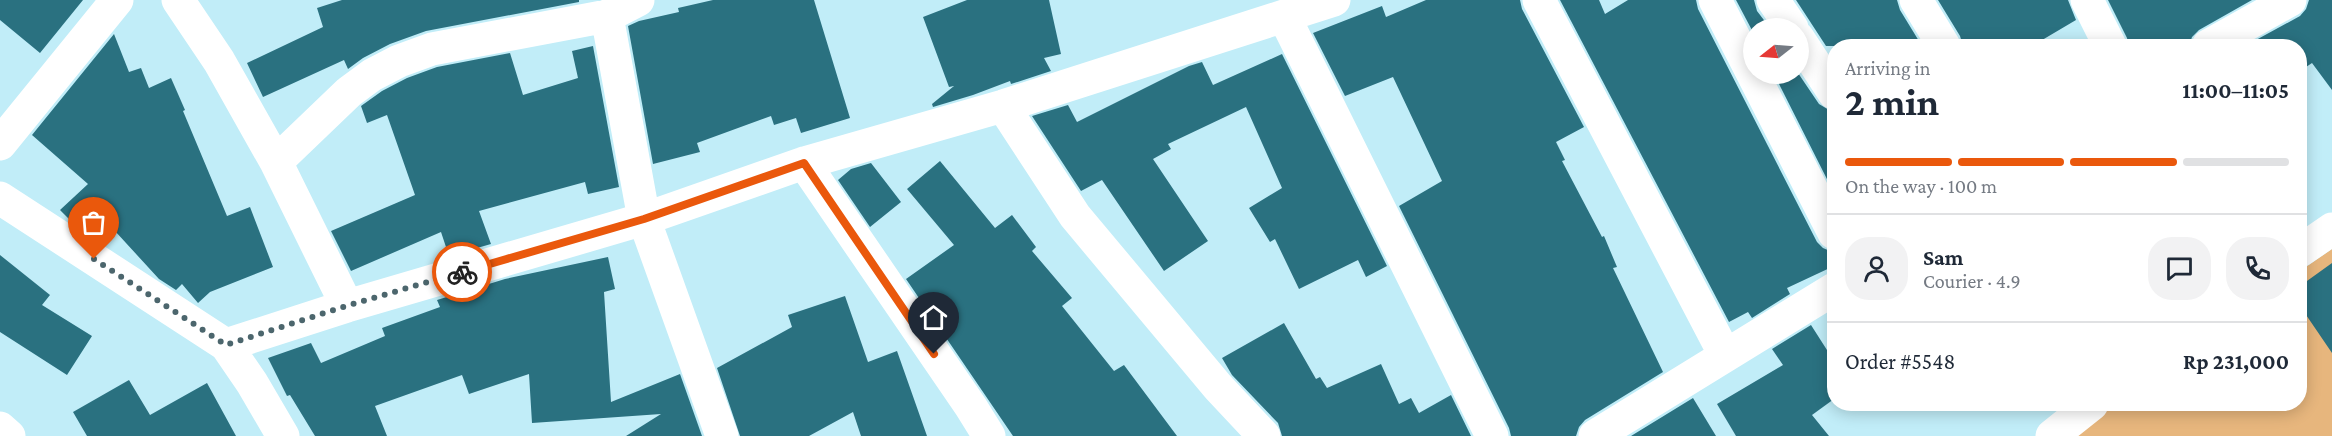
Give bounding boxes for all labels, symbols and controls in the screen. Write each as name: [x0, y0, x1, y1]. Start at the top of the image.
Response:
north arrow: [1743, 18, 1809, 84]
map controls: [1743, 18, 1809, 84]
text: Arriving in: [1845, 57, 1930, 79]
text: 11:00–11:05: [2182, 78, 2289, 103]
text: 2 min: [1845, 80, 1939, 123]
text: On the way · 100 m: [1845, 175, 1997, 197]
pin: [68, 197, 119, 259]
icon: bag: [77, 206, 110, 239]
button: person: [1845, 237, 1908, 300]
button: chat: [2148, 237, 2211, 300]
button: phone: [2226, 237, 2289, 300]
courier: [432, 242, 492, 302]
text: Sam: [1923, 245, 1963, 270]
icon: bike: [446, 256, 479, 289]
text: Courier · 4.9: [1923, 270, 2021, 292]
pin: [908, 292, 959, 354]
icon: home: [917, 301, 950, 334]
text: Order #5548: [1845, 349, 1955, 374]
text: Rp 231,000: [2183, 349, 2289, 374]

